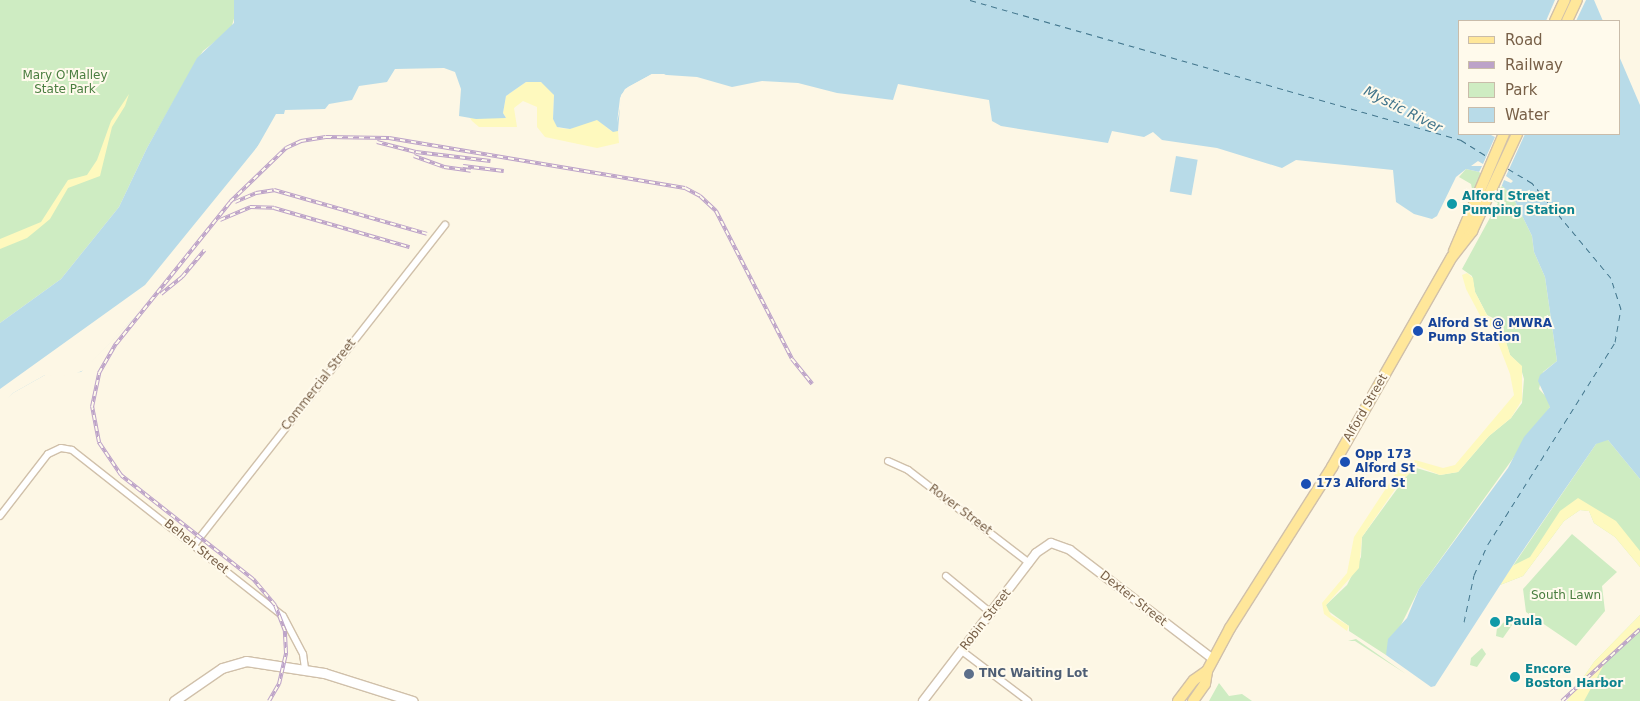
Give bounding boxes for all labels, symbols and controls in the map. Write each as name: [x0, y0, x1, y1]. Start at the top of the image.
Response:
legend: [1458, 20, 1620, 135]
text: Road: [1505, 31, 1543, 49]
text: Railway: [1505, 56, 1563, 74]
park label: Mary O'Malley State Park: [22, 69, 108, 97]
text: Park: [1505, 81, 1537, 99]
water label: Mystic River: [1361, 82, 1445, 136]
text: Water: [1505, 106, 1549, 124]
place label: Alford Street Pumping Station: [1462, 190, 1575, 218]
marker: Alford Street Pumping Station: [1446, 198, 1458, 210]
place label: Alford St @ MWRA Pump Station: [1428, 317, 1552, 345]
marker: Alford St @ MWRA Pump Station: [1412, 325, 1424, 337]
street label: Commercial Street: [279, 336, 359, 434]
street label: Alford Street: [1341, 372, 1391, 444]
place label: Opp 173 Alford St: [1355, 448, 1415, 476]
marker: Opp 173 Alford St: [1339, 456, 1351, 468]
place label: 173 Alford St: [1316, 477, 1405, 491]
marker: 173 Alford St: [1300, 478, 1312, 490]
street label: Rover Street: [926, 482, 994, 538]
street label: Behen Street: [161, 517, 231, 577]
street label: Dexter Street: [1097, 568, 1169, 630]
street label: Robin Street: [958, 586, 1014, 654]
park label: South Lawn: [1531, 589, 1601, 603]
place label: Paula: [1505, 615, 1542, 629]
marker: Paula: [1489, 616, 1501, 628]
place label: Encore Boston Harbor: [1525, 663, 1623, 691]
place label: TNC Waiting Lot: [979, 667, 1088, 681]
marker: TNC Waiting Lot: [963, 668, 975, 680]
marker: Encore Boston Harbor: [1509, 671, 1521, 683]

